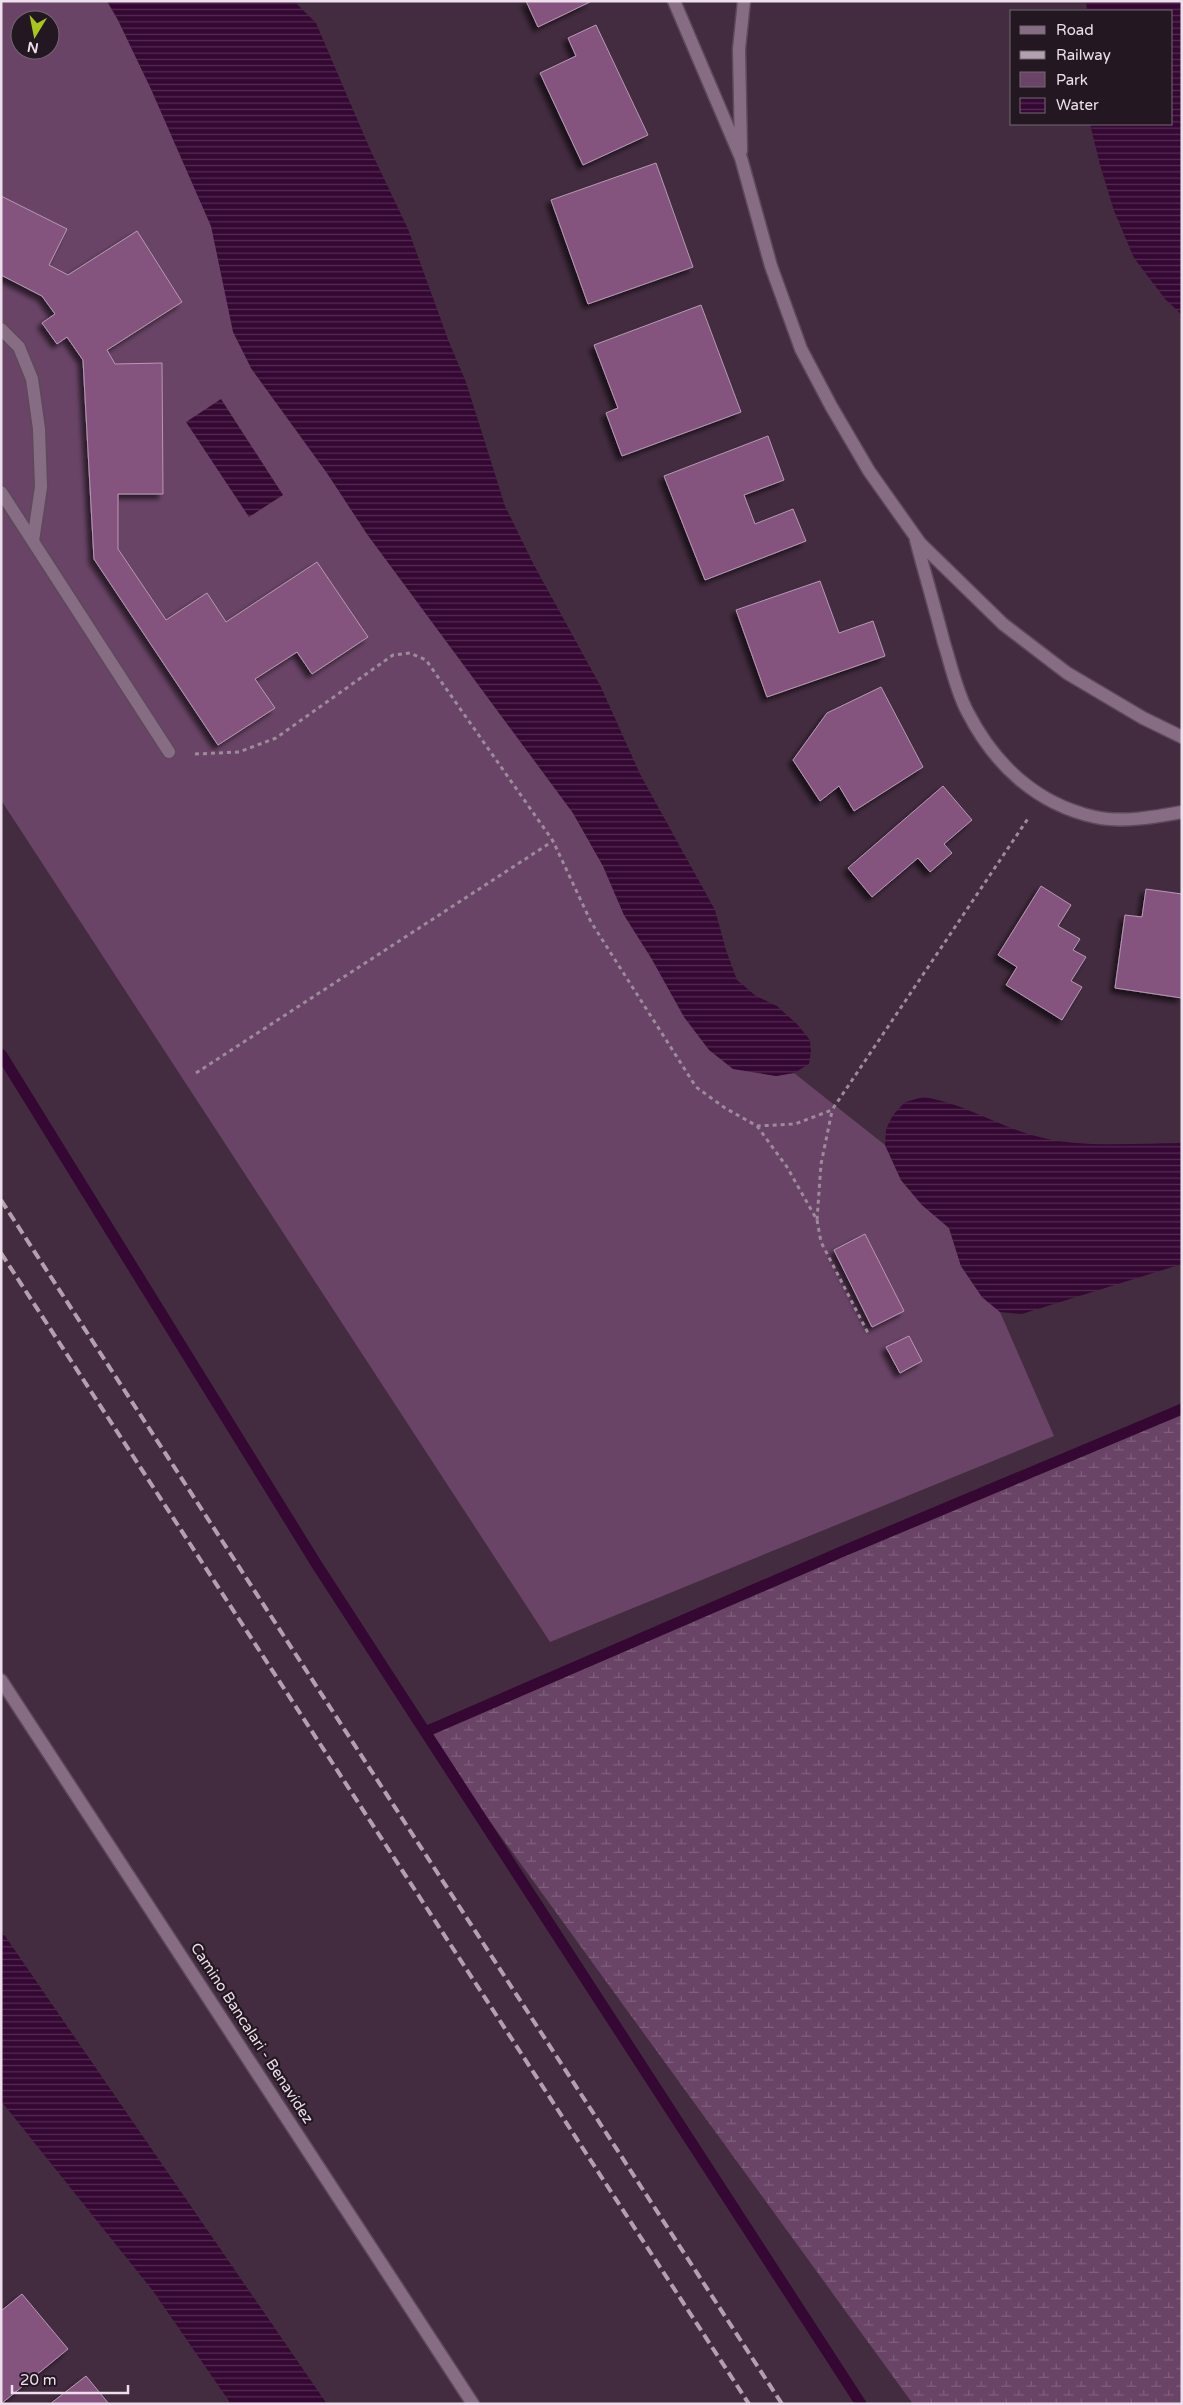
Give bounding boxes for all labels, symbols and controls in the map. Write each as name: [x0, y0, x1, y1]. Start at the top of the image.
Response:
north arrow: [10, 10, 60, 60]
legend: [1010, 10, 1173, 125]
text: Road: [1056, 21, 1094, 39]
text: N: [26, 38, 40, 57]
text: Railway: [1056, 46, 1111, 64]
text: Park: [1056, 71, 1088, 89]
text: Water: [1056, 96, 1099, 114]
street label: Camino Bancalari - Benavídez: [187, 1939, 317, 2127]
scale bar: [12, 2362, 129, 2394]
text: 20 m: [20, 2371, 57, 2389]

